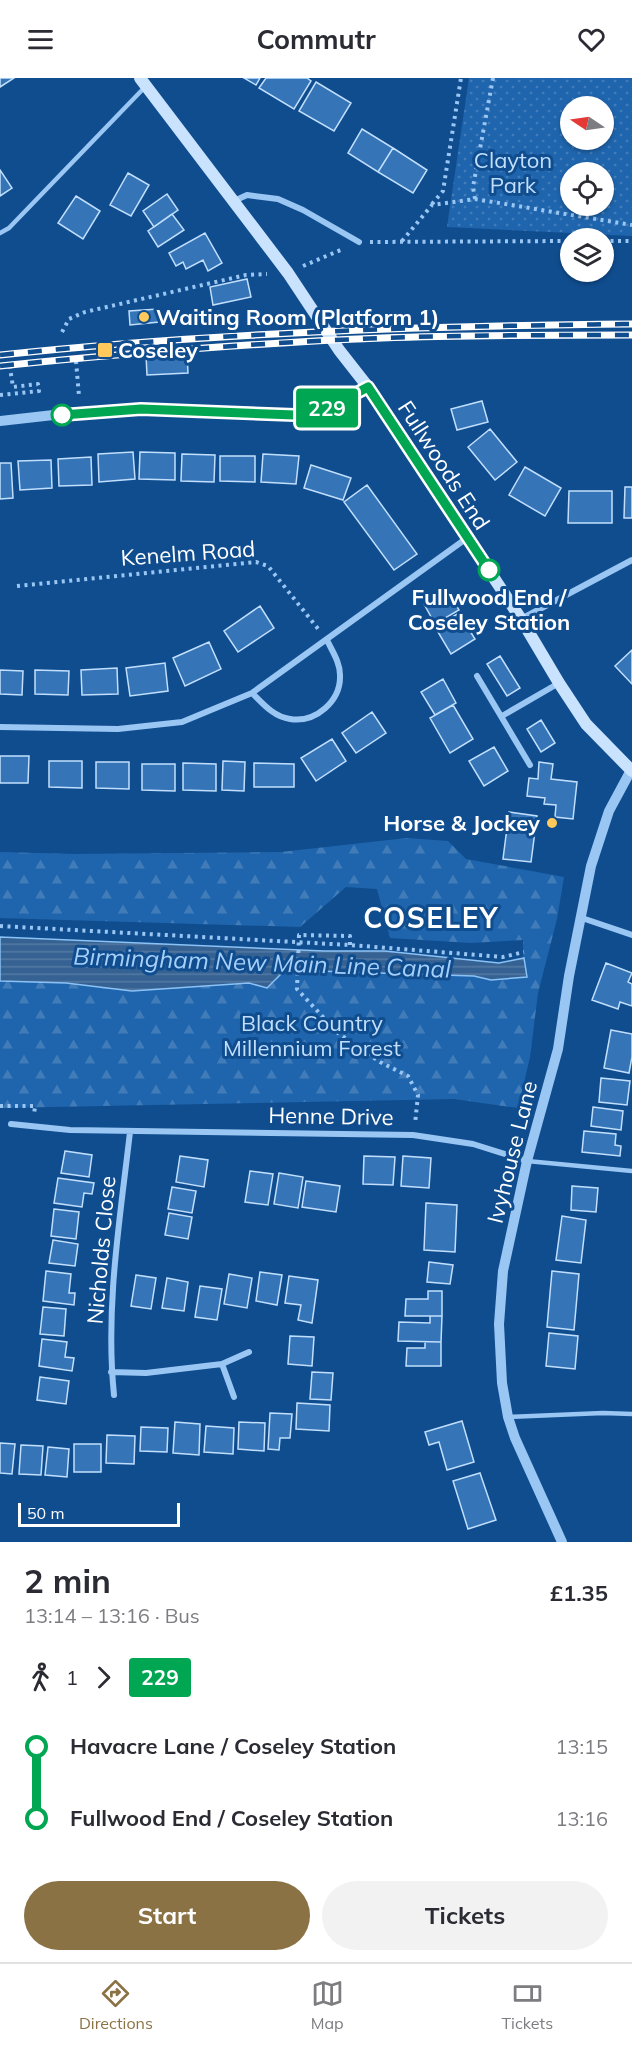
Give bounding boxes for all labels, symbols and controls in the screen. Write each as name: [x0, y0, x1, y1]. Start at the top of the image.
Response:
text: Commutr: [256, 22, 376, 56]
icon: menu: [24, 23, 57, 56]
icon: heart: [575, 23, 608, 56]
north arrow: [560, 96, 614, 150]
map controls: [560, 96, 614, 282]
park label: Clayton Park: [474, 146, 552, 199]
button: locate: [560, 162, 614, 216]
button: layers: [560, 228, 614, 282]
place label: Waiting Room (Platform 1): [156, 303, 439, 331]
marker: Waiting Room (Platform 1): [137, 310, 151, 324]
place label: Coseley: [118, 336, 198, 364]
marker: Coseley: [96, 341, 114, 359]
line badge: 229: [292, 388, 362, 428]
text: 229: [308, 395, 346, 421]
street label: Fullwoods End: [392, 395, 496, 535]
unlabelled marker: [51, 404, 73, 426]
street label: Kenelm Road: [120, 534, 256, 572]
marker: Fullwood End / Coseley Station: [478, 559, 500, 581]
place label: Fullwood End / Coseley Station: [408, 583, 570, 636]
place label: Horse & Jockey: [383, 809, 540, 837]
marker: Horse & Jockey: [545, 816, 559, 830]
district label: COSELEY: [363, 900, 499, 935]
water label: Birmingham New Main Line Canal: [73, 940, 452, 984]
park label: Black Country Millennium Forest: [223, 1009, 401, 1062]
street label: Ivyhouse Lane: [481, 1078, 543, 1226]
street label: Henne Drive: [268, 1101, 394, 1131]
street label: Nicholds Close: [81, 1175, 121, 1325]
scale bar: [18, 1500, 180, 1528]
text: 50 m: [27, 1503, 64, 1523]
text: 2 min: [24, 1560, 111, 1601]
text: £1.35: [550, 1579, 608, 1607]
text: 13:14 – 13:16 · Bus: [24, 1603, 200, 1628]
icon: walk: [24, 1661, 57, 1694]
icon: forward: [87, 1661, 120, 1694]
text: 229: [141, 1664, 179, 1690]
text: 1: [66, 1665, 78, 1690]
text: Havacre Lane / Coseley Station: [70, 1732, 396, 1760]
text: 13:15: [555, 1734, 608, 1759]
text: Fullwood End / Coseley Station: [70, 1804, 393, 1832]
text: 13:16: [555, 1806, 608, 1831]
button: Start: [24, 1881, 310, 1950]
button: Tickets: [322, 1881, 608, 1950]
tab: Directions: [79, 1977, 153, 2033]
tab: Map: [311, 1977, 344, 2033]
tab: Tickets: [501, 1977, 553, 2033]

